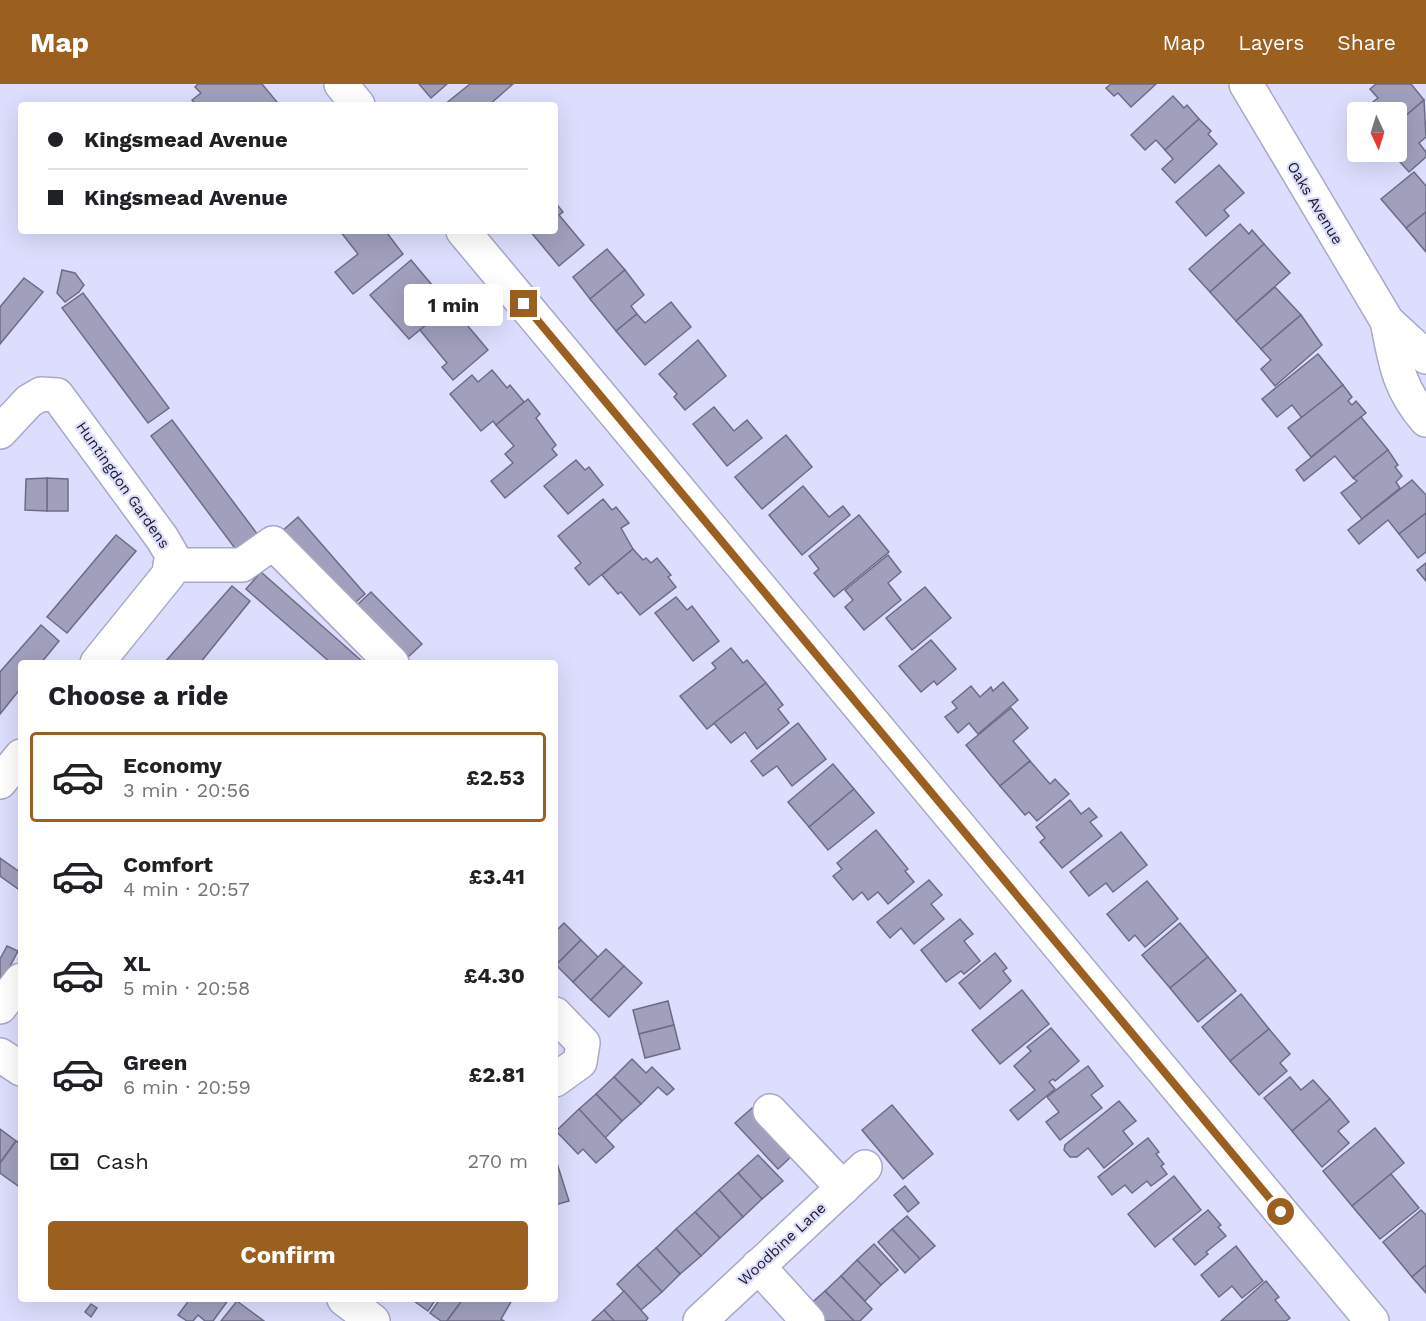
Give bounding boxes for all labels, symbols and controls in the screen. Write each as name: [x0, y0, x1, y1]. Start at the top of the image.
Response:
text: Map: [30, 26, 89, 59]
text: Map: [1162, 30, 1205, 55]
text: Layers: [1238, 30, 1304, 55]
text: Share: [1337, 30, 1396, 55]
north arrow: [1347, 102, 1407, 162]
map controls: [1347, 102, 1407, 162]
text: Kingsmead Avenue: [84, 127, 288, 152]
street label: Oaks Avenue: [1283, 158, 1347, 248]
text: Kingsmead Avenue: [84, 185, 288, 210]
callout: 1 min: [404, 283, 503, 325]
route end: [510, 290, 537, 317]
text: 1 min: [428, 293, 479, 317]
street label: Huntingdon Gardens: [73, 418, 173, 552]
text: Choose a ride: [48, 680, 228, 712]
icon: car: [51, 750, 105, 804]
text: Economy: [123, 753, 222, 778]
text: £2.53: [466, 765, 525, 790]
text: 3 min · 20:56: [123, 778, 250, 802]
icon: car: [51, 849, 105, 903]
text: Comfort: [123, 852, 213, 877]
text: £3.41: [469, 864, 525, 889]
text: 4 min · 20:57: [123, 877, 250, 901]
icon: car: [51, 948, 105, 1002]
text: XL: [123, 951, 151, 976]
text: £4.30: [464, 963, 525, 988]
text: 5 min · 20:58: [123, 976, 250, 1000]
icon: car: [51, 1047, 105, 1101]
text: Green: [123, 1050, 187, 1075]
text: £2.81: [469, 1062, 525, 1087]
text: 6 min · 20:59: [123, 1075, 251, 1099]
icon: cash: [48, 1145, 81, 1178]
text: Cash: [96, 1149, 149, 1174]
text: 270 m: [468, 1149, 528, 1173]
route start: [1267, 1198, 1294, 1225]
street label: Woodbine Lane: [734, 1199, 830, 1289]
button: Confirm: [48, 1221, 528, 1290]

